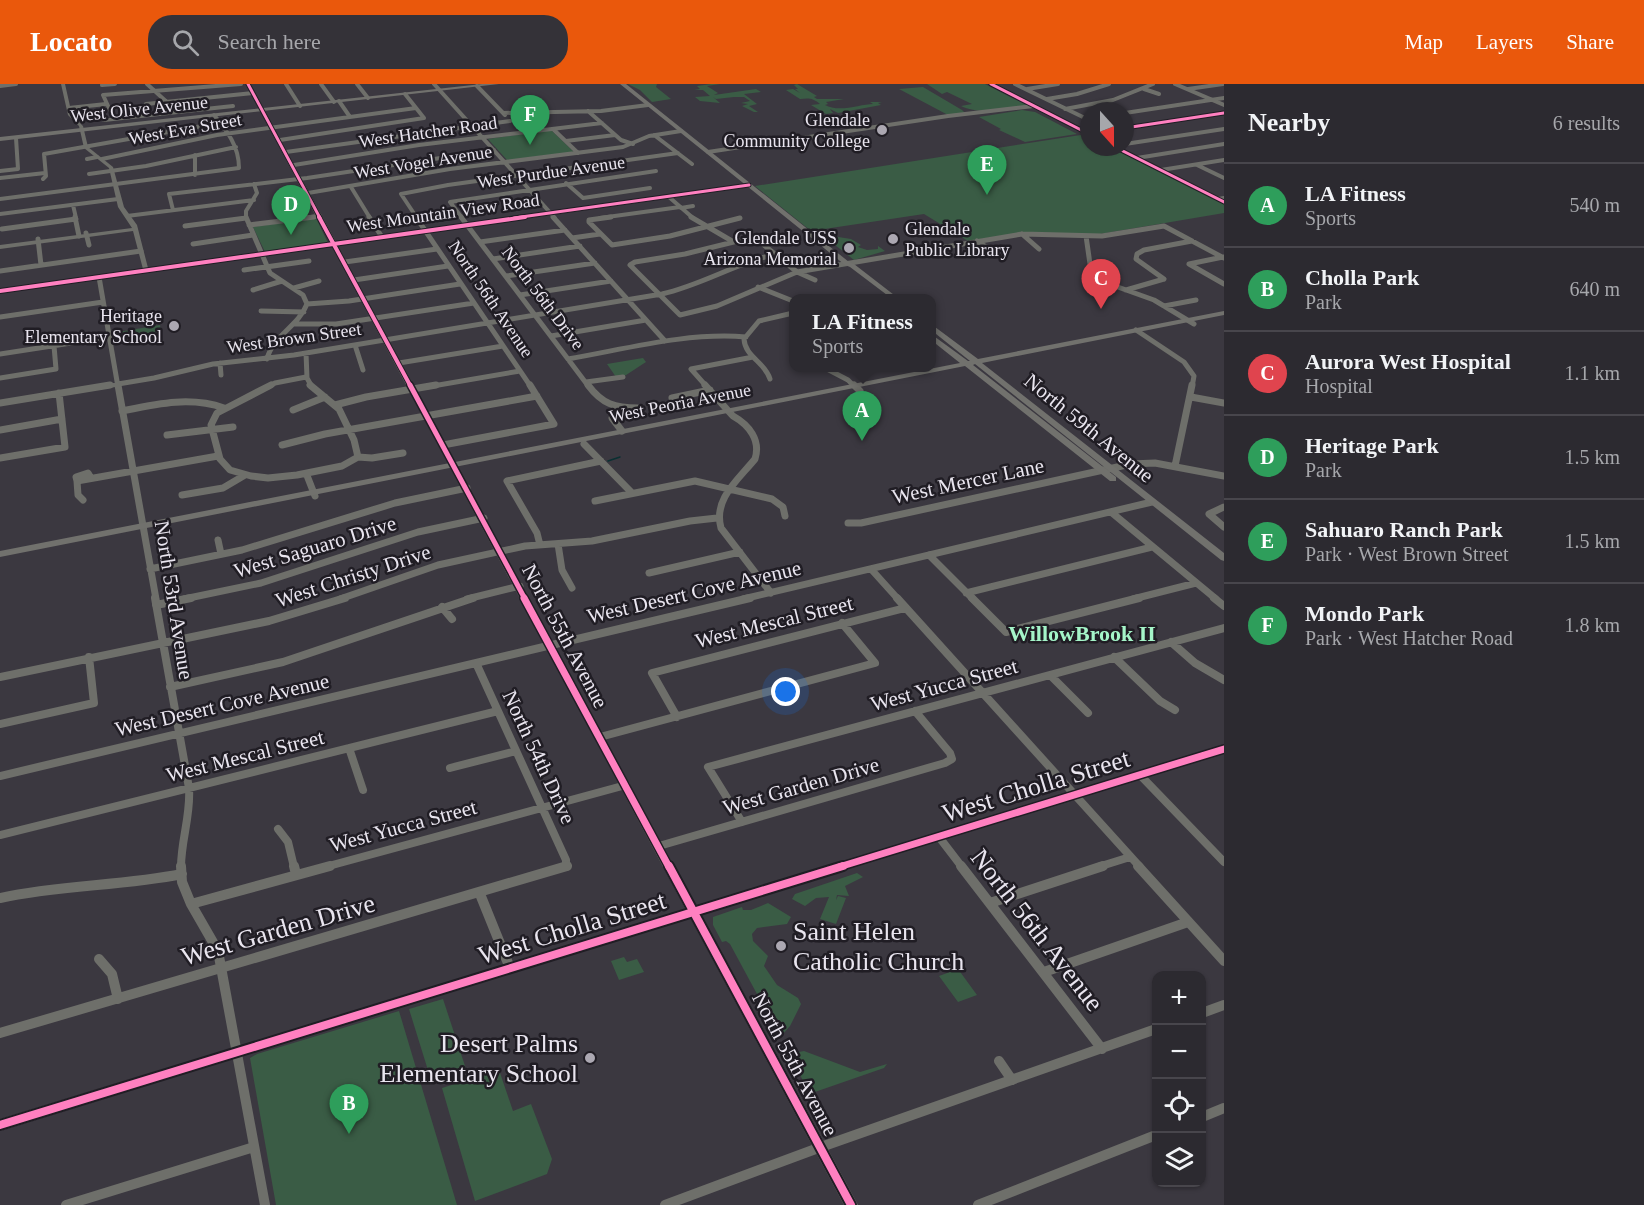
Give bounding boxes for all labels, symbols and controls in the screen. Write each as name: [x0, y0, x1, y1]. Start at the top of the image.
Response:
search box: [148, 15, 568, 69]
text: Locato: [30, 26, 112, 57]
icon: search: [169, 26, 202, 59]
text: Search here: [217, 29, 321, 54]
text: Map: [1405, 30, 1443, 54]
text: Layers: [1476, 30, 1533, 54]
text: Share: [1566, 30, 1614, 54]
street label: West Olive Avenue: [69, 92, 209, 126]
pin: F: [510, 95, 550, 145]
north arrow: [1080, 102, 1134, 156]
text: Nearby: [1248, 108, 1330, 137]
street label: West Eva Street: [127, 109, 243, 149]
place label: Glendale Community College: [724, 110, 870, 151]
street label: West Hatcher Road: [358, 112, 498, 152]
text: 6 results: [1553, 112, 1620, 134]
marker: Glendale Community College: [875, 123, 889, 137]
street label: West Vogel Avenue: [353, 141, 493, 183]
pin: E: [968, 146, 1006, 195]
street label: West Purdue Avenue: [476, 152, 626, 192]
text: LA Fitness: [1305, 181, 1406, 206]
pin: D: [272, 186, 310, 235]
street label: West Mountain View Road: [345, 190, 541, 236]
text: A: [1260, 194, 1275, 216]
text: 540 m: [1569, 194, 1620, 216]
text: Sports: [1305, 207, 1356, 229]
place label: Glendale Public Library: [905, 219, 1009, 260]
place label: Glendale USS Arizona Memorial: [704, 228, 837, 269]
marker: Glendale Public Library: [886, 232, 900, 246]
street label: North 56th Avenue: [445, 237, 537, 361]
marker: Glendale USS Arizona Memorial: [842, 241, 856, 255]
street label: North 56th Drive: [498, 242, 588, 354]
pin: C: [1082, 260, 1120, 309]
text: Cholla Park: [1305, 265, 1419, 290]
text: B: [1261, 278, 1274, 300]
text: 640 m: [1569, 278, 1620, 300]
text: Park: [1305, 291, 1342, 313]
popup: [789, 294, 936, 372]
place label: Heritage Elementary School: [25, 306, 162, 347]
text: LA Fitness: [812, 309, 913, 334]
marker: Heritage Elementary School: [167, 319, 181, 333]
street label: West Brown Street: [226, 319, 362, 357]
text: Sports: [812, 335, 863, 357]
text: Aurora West Hospital: [1305, 349, 1511, 374]
text: C: [1260, 362, 1275, 384]
text: 1.1 km: [1564, 362, 1620, 384]
street label: North 59th Avenue: [1020, 369, 1158, 487]
text: Hospital: [1305, 375, 1373, 397]
street label: West Peoria Avenue: [607, 379, 753, 427]
pin: A: [842, 392, 882, 441]
text: Heritage Park: [1305, 433, 1439, 458]
text: D: [1260, 446, 1275, 468]
text: 1.5 km: [1564, 446, 1620, 468]
street label: West Mercer Lane: [890, 453, 1046, 509]
text: Park: [1305, 459, 1342, 481]
street label: West Saguaro Drive: [231, 511, 399, 583]
text: Sahuaro Ranch Park: [1305, 517, 1503, 542]
street label: North 53rd Avenue: [150, 519, 198, 681]
text: E: [1261, 530, 1274, 552]
text: 1.5 km: [1564, 530, 1620, 552]
street label: West Christy Drive: [272, 540, 434, 612]
text: Park · West Brown Street: [1305, 543, 1509, 565]
street label: West Desert Cove Avenue: [585, 556, 803, 628]
street label: North 55th Avenue: [517, 560, 613, 712]
street label: West Mescal Street: [693, 591, 855, 653]
text: Mondo Park: [1305, 601, 1424, 626]
text: F: [1261, 614, 1274, 636]
text: 1.8 km: [1564, 614, 1620, 636]
district label: WillowBrook II: [1008, 621, 1156, 646]
text: Park · West Hatcher Road: [1305, 627, 1513, 649]
street label: West Yucca Street: [868, 654, 1020, 716]
street label: West Desert Cove Avenue: [113, 669, 331, 741]
your location: [771, 677, 800, 706]
street label: North 54th Drive: [498, 686, 580, 828]
street label: West Mescal Street: [164, 725, 326, 787]
street label: West Cholla Street: [939, 744, 1134, 828]
street label: West Garden Drive: [720, 752, 882, 820]
street label: West Yucca Street: [327, 795, 479, 857]
street label: North 56th Avenue: [965, 843, 1109, 1017]
street label: West Cholla Street: [475, 886, 670, 970]
street label: West Garden Drive: [178, 888, 378, 972]
place label: Saint Helen Catholic Church: [793, 917, 964, 976]
marker: Saint Helen Catholic Church: [774, 939, 788, 953]
map controls: [1152, 971, 1206, 1187]
button: +: [1152, 971, 1206, 1025]
street label: North 55th Avenue: [747, 988, 843, 1140]
button: −: [1152, 1025, 1206, 1079]
place label: Desert Palms Elementary School: [379, 1029, 578, 1088]
marker: Desert Palms Elementary School: [583, 1051, 597, 1065]
button: locate: [1152, 1079, 1206, 1133]
pin: B: [330, 1084, 368, 1134]
button: layers: [1152, 1133, 1206, 1187]

